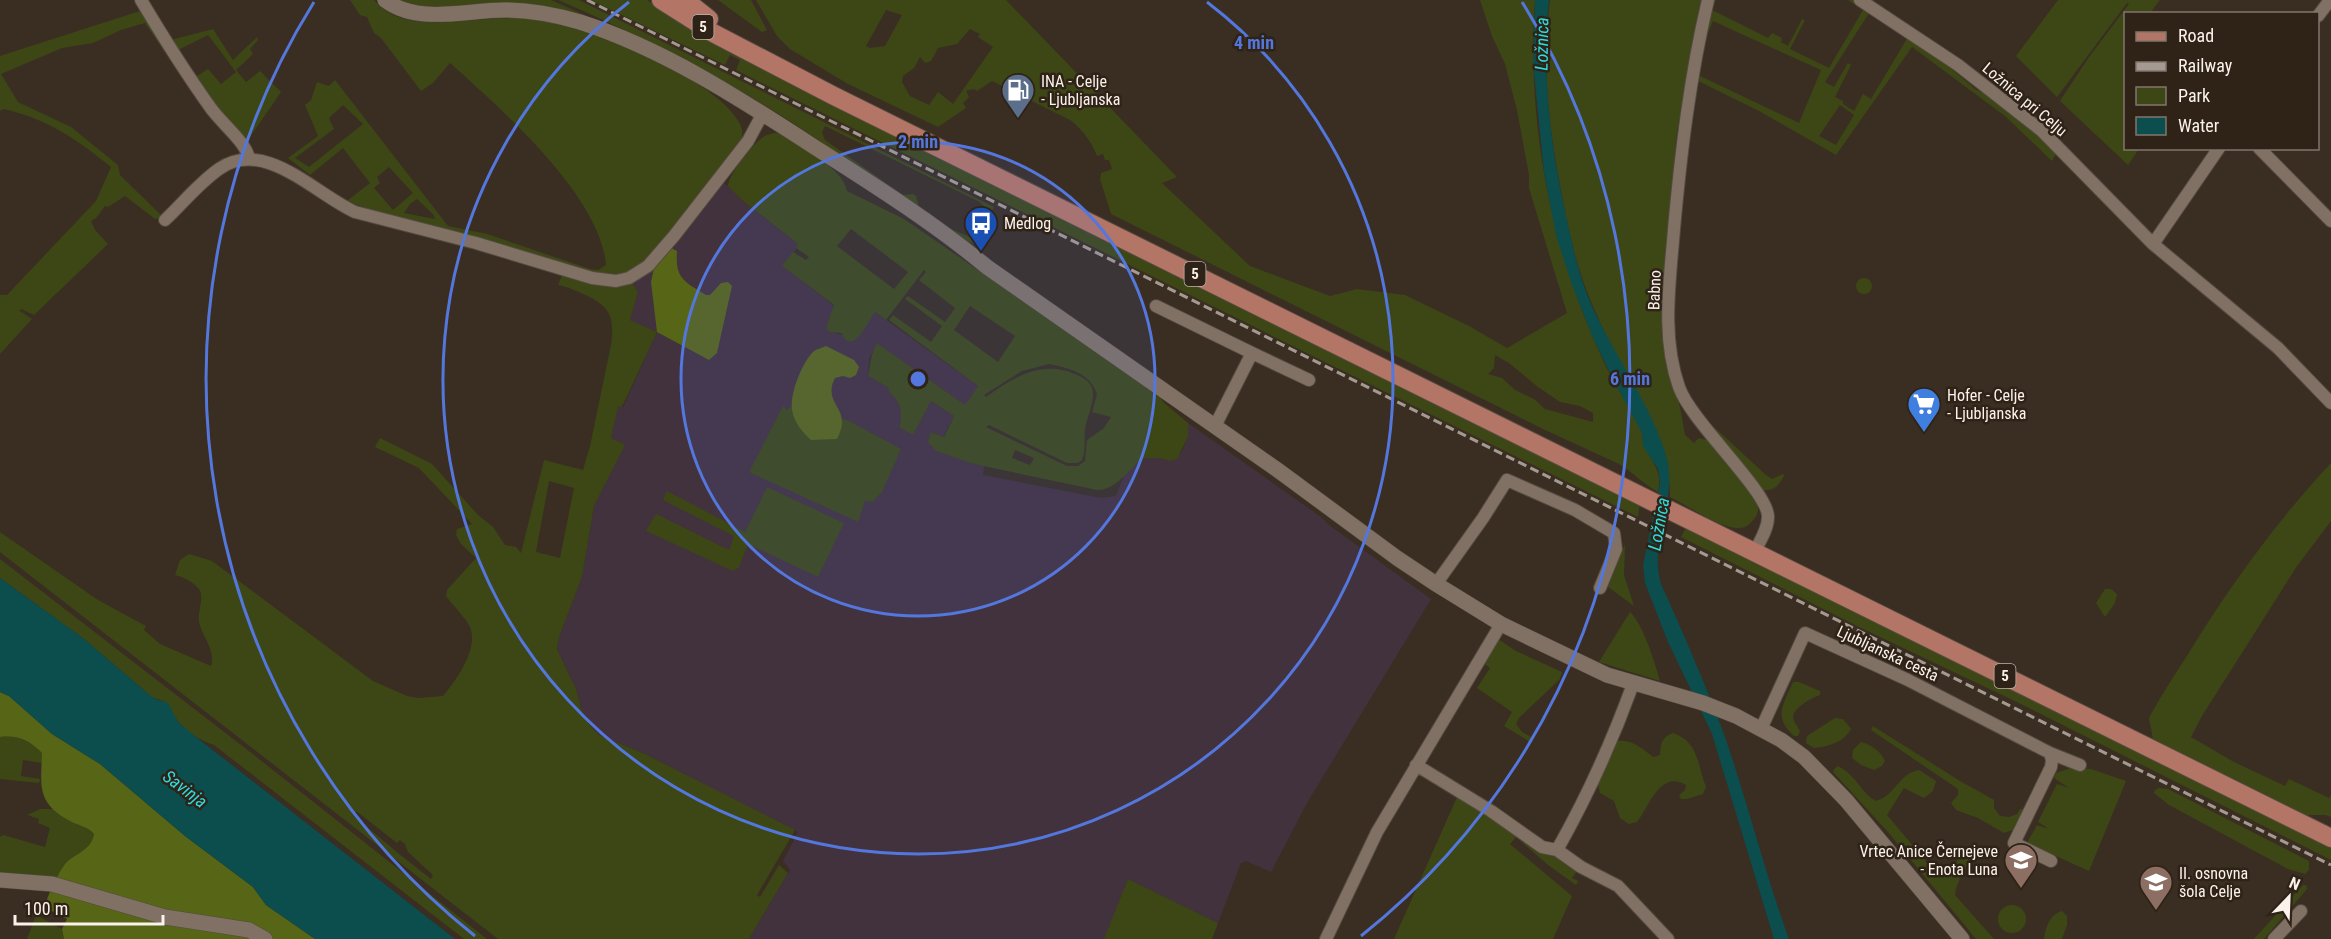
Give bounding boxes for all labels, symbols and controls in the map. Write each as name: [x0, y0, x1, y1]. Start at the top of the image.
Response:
legend: [2124, 12, 2319, 150]
road number: 5: [692, 15, 714, 39]
water label: Ložnica: [1531, 17, 1552, 71]
text: Road: [2178, 25, 2214, 46]
text: 4 min: [1234, 32, 1274, 53]
text: Railway: [2178, 55, 2233, 76]
street label: Ložnica pri Celju: [1979, 59, 2071, 140]
fuel station icon: INA - Celje - Ljubljanska: [1000, 72, 1036, 119]
place label: INA - Celje - Ljubljanska: [1041, 72, 1120, 109]
text: Park: [2178, 85, 2210, 106]
text: Water: [2178, 115, 2220, 136]
text: 2 min: [898, 131, 938, 152]
bus stop icon: Medlog: [963, 205, 999, 252]
place label: Medlog: [1004, 214, 1051, 233]
road number: 5: [1184, 262, 1206, 286]
street label: Babno: [1644, 270, 1665, 310]
text: 6 min: [1610, 368, 1650, 389]
centre of rings: [908, 369, 928, 389]
supermarket icon: Hofer - Celje - Ljubljanska: [1906, 386, 1942, 433]
place label: Hofer - Celje - Ljubljanska: [1947, 386, 2026, 423]
water label: Ložnica: [1644, 496, 1673, 552]
street label: Ljubljanska cesta: [1834, 622, 1942, 685]
road number: 5: [1994, 664, 2016, 688]
water label: Savinja: [159, 765, 211, 812]
place label: Vrtec Anice Černejeve - Enota Luna: [1860, 841, 1998, 879]
school or university icon: Vrtec Anice Černejeve - Enota Luna: [2003, 842, 2039, 889]
school or university icon: II. osnovna šola Celje: [2138, 864, 2174, 911]
place label: II. osnovna šola Celje: [2179, 864, 2248, 901]
north arrow: [2259, 867, 2319, 927]
text: N: [2286, 873, 2303, 894]
scale bar: [15, 888, 164, 926]
text: 100 m: [24, 898, 68, 919]

